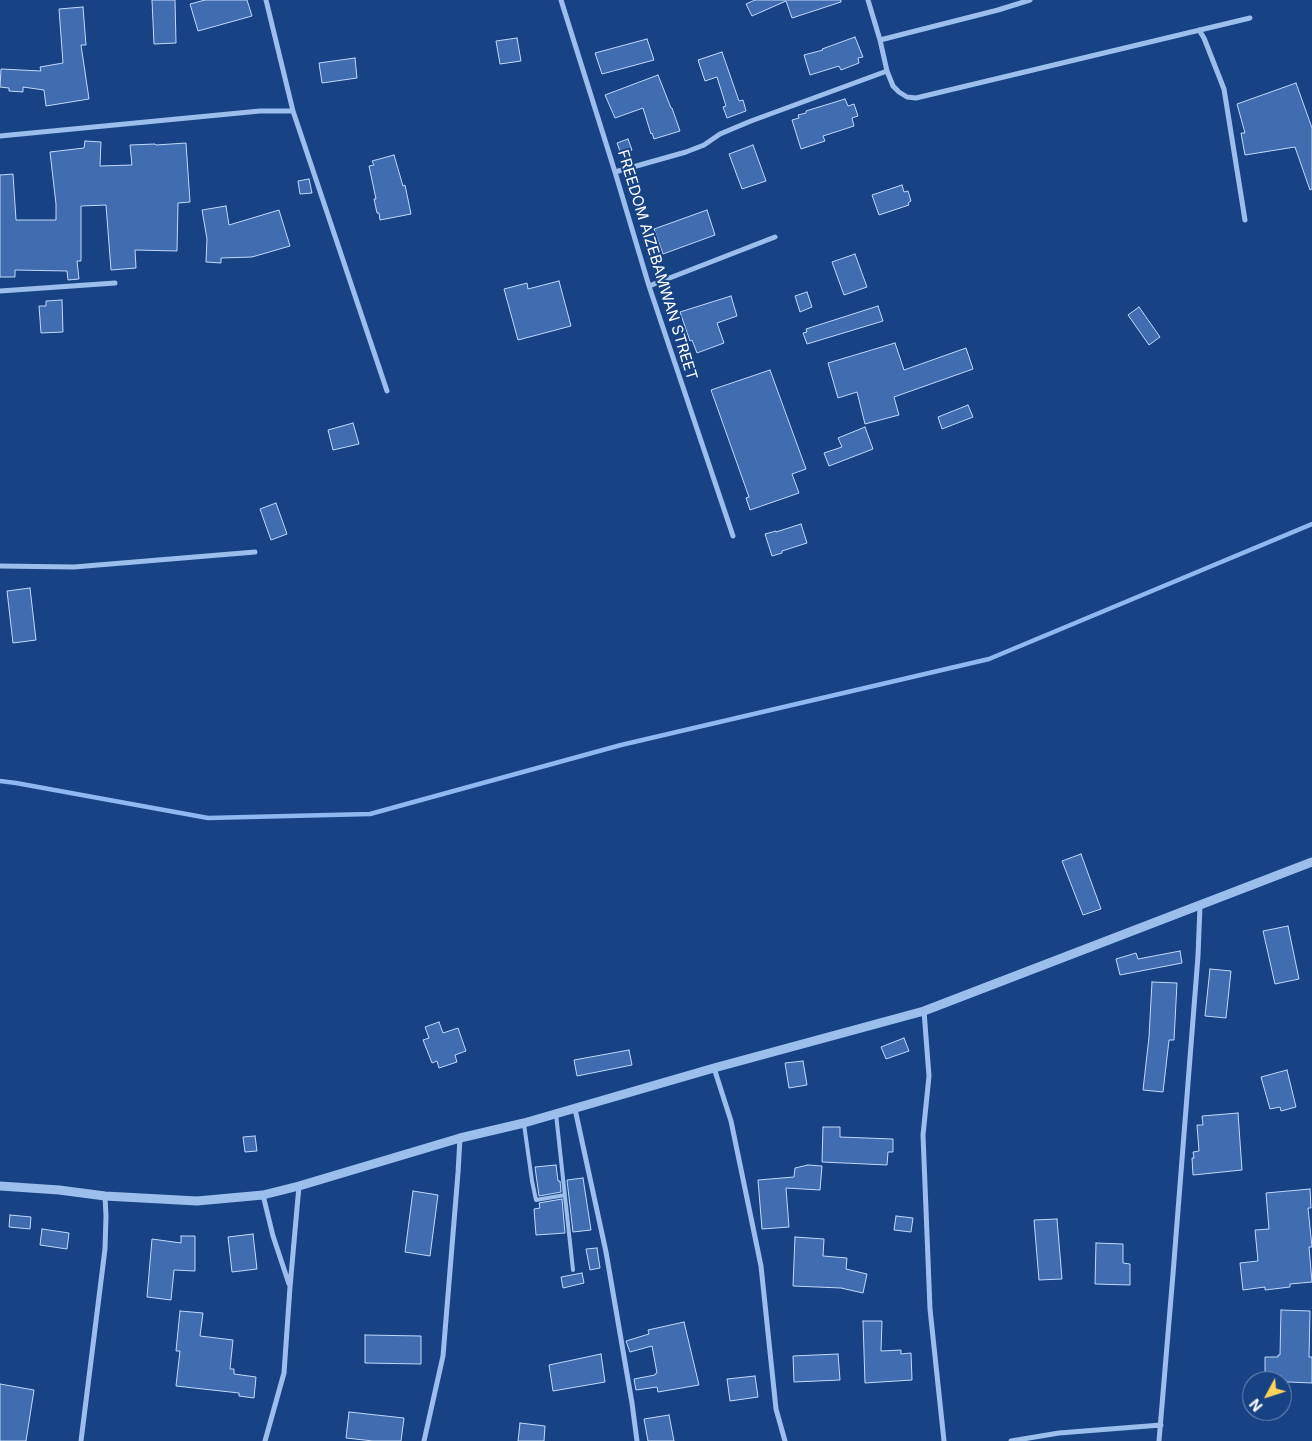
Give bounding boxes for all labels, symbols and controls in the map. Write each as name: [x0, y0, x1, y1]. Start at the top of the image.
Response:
street label: FREEDOM AIZEBAMWAN STREET: [613, 148, 701, 382]
north arrow: [1242, 1371, 1292, 1421]
text: N: [1246, 1396, 1266, 1415]

